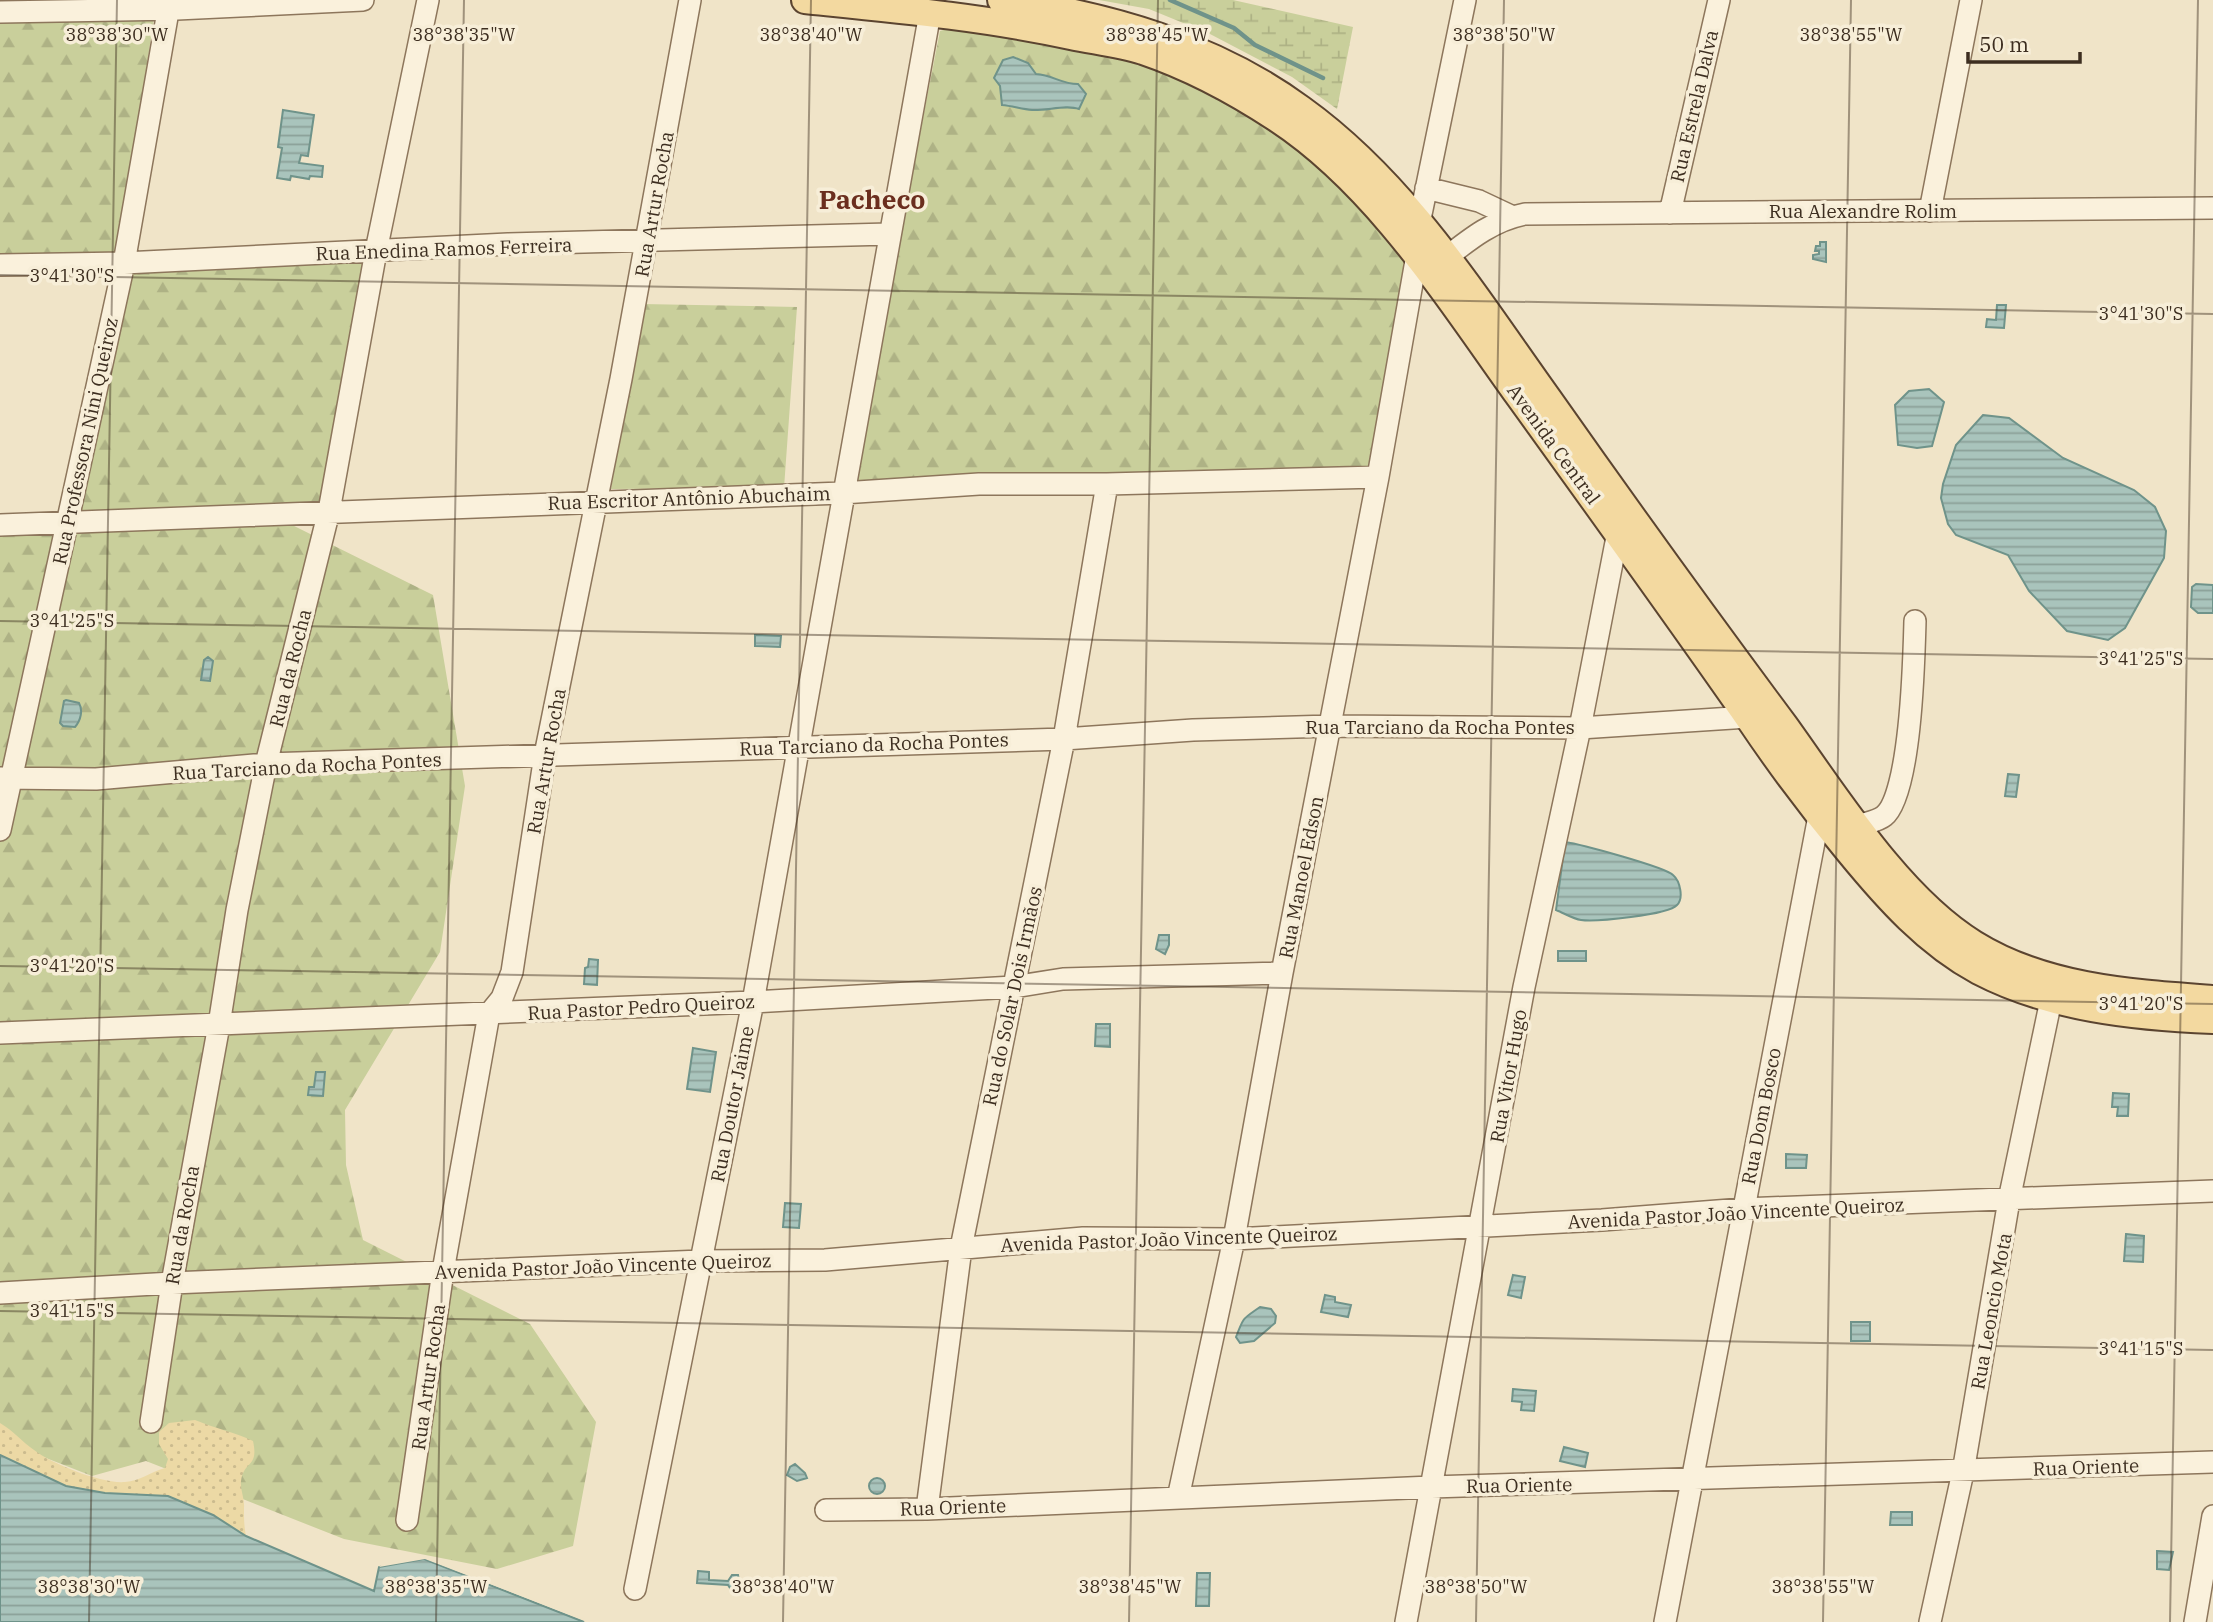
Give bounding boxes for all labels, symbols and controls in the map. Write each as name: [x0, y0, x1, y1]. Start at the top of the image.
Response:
scale bar: [1968, 21, 2080, 65]
text: 38°38'30"W: [66, 23, 169, 46]
text: 38°38'35"W: [413, 23, 516, 46]
text: 38°38'40"W: [760, 23, 863, 46]
text: 38°38'45"W: [1106, 23, 1209, 46]
text: 38°38'50"W: [1453, 23, 1556, 46]
text: 38°38'55"W: [1800, 23, 1903, 46]
street label: Rua Estrela Dalva: [1665, 27, 1723, 185]
text: 50 m: [1979, 30, 2029, 58]
street label: Rua Artur Rocha: [629, 129, 679, 279]
district label: Pacheco: [819, 182, 925, 216]
street label: Rua Alexandre Rolim: [1769, 199, 1957, 223]
street label: Rua Enedina Ramos Ferreira: [315, 233, 573, 265]
text: 3°41'30"S: [30, 264, 114, 287]
text: 3°41'30"S: [2099, 302, 2183, 325]
street label: Rua Professora Nini Queiroz: [47, 315, 123, 567]
street label: Avenida Central: [1502, 379, 1606, 509]
street label: Rua Escritor Antônio Abuchaim: [547, 481, 831, 515]
street label: Rua da Rocha: [264, 606, 316, 730]
text: 3°41'25"S: [30, 609, 114, 632]
text: 3°41'25"S: [2099, 647, 2183, 670]
street label: Rua Artur Rocha: [521, 686, 571, 836]
street label: Rua Tarciano da Rocha Pontes: [1305, 715, 1575, 739]
street label: Rua Tarciano da Rocha Pontes: [739, 727, 1009, 761]
street label: Rua Tarciano da Rocha Pontes: [172, 747, 442, 785]
street label: Rua Manoel Edson: [1273, 794, 1329, 960]
street label: Rua do Solar Dois Irmãos: [977, 884, 1047, 1108]
text: 3°41'20"S: [30, 954, 114, 977]
street label: Rua Pastor Pedro Queiroz: [527, 989, 755, 1025]
text: 3°41'20"S: [2099, 992, 2183, 1015]
street label: Rua Vitor Hugo: [1484, 1007, 1532, 1145]
street label: Rua Doutor Jaime: [705, 1024, 759, 1184]
street label: Rua Dom Bosco: [1736, 1046, 1786, 1186]
street label: Rua da Rocha: [160, 1163, 204, 1287]
street label: Avenida Pastor João Vincente Queiroz: [1567, 1192, 1905, 1234]
street label: Avenida Pastor João Vincente Queiroz: [1000, 1221, 1338, 1257]
street label: Rua Leoncio Mota: [1965, 1231, 2017, 1391]
street label: Avenida Pastor João Vincente Queiroz: [434, 1248, 772, 1284]
text: 3°41'15"S: [30, 1299, 114, 1322]
street label: Rua Artur Rocha: [406, 1302, 450, 1452]
text: 3°41'15"S: [2099, 1337, 2183, 1360]
street label: Rua Oriente: [2032, 1453, 2140, 1481]
street label: Rua Oriente: [1466, 1472, 1572, 1498]
street label: Rua Oriente: [899, 1493, 1007, 1521]
text: 38°38'30"W: [38, 1575, 141, 1598]
text: 38°38'35"W: [385, 1575, 488, 1598]
text: 38°38'40"W: [732, 1575, 835, 1598]
text: 38°38'45"W: [1079, 1575, 1182, 1598]
text: 38°38'50"W: [1425, 1575, 1528, 1598]
text: 38°38'55"W: [1772, 1575, 1875, 1598]

